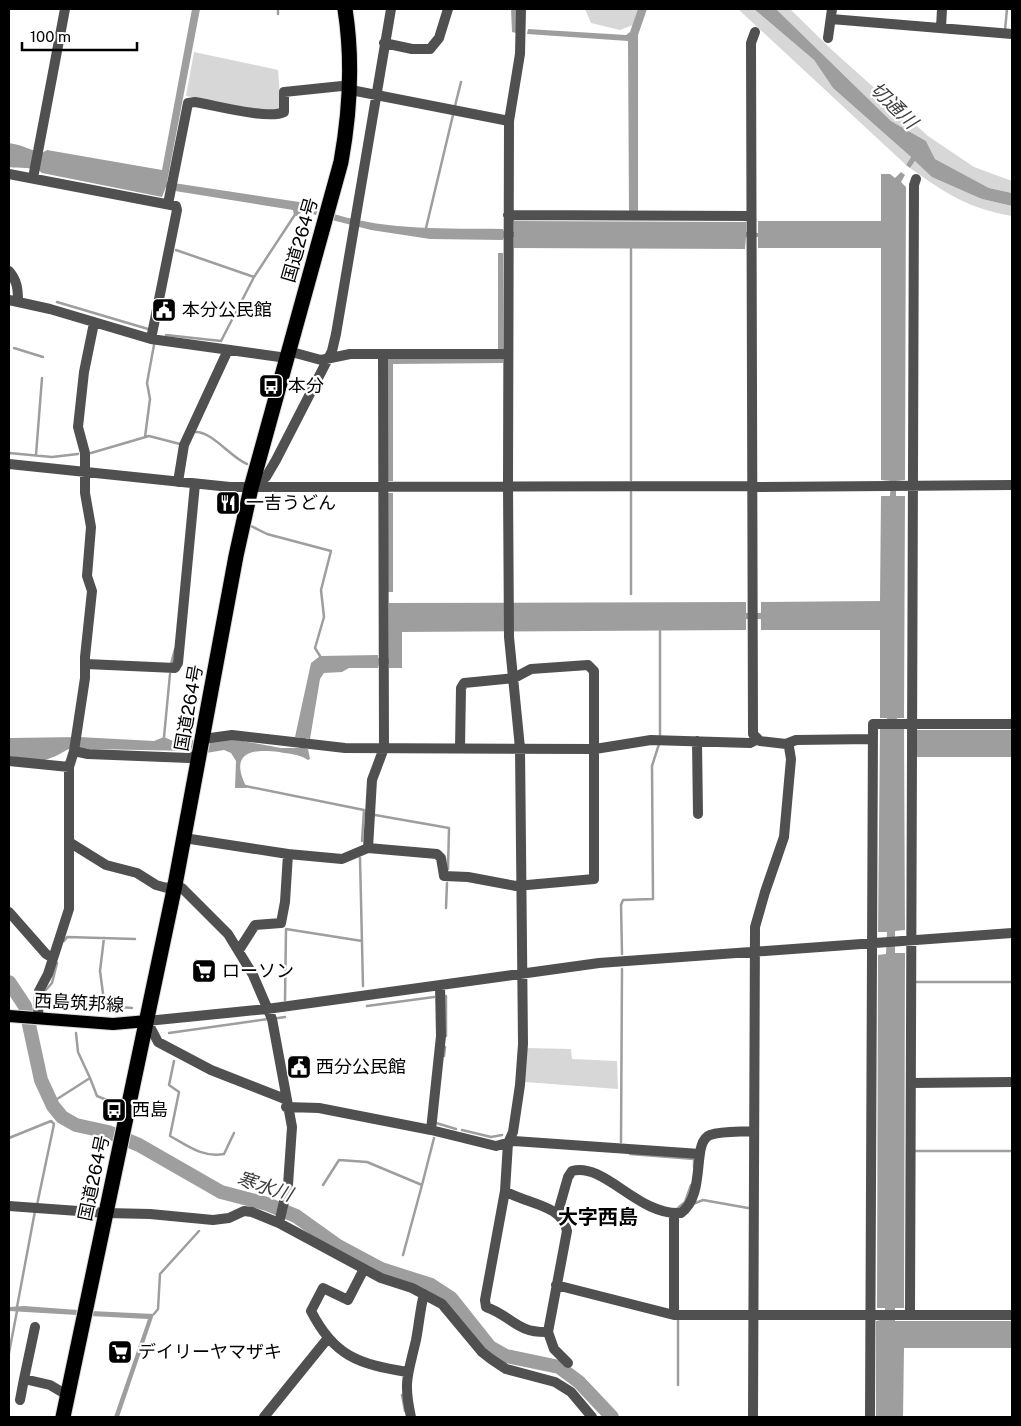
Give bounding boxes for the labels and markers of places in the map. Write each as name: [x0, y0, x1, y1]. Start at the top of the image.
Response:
public building icon: 本分公民館: [151, 297, 177, 323]
place label: 本分公民館: [182, 299, 272, 320]
bus stop icon: 本分: [258, 373, 284, 399]
place label: 本分: [288, 375, 324, 396]
restaurant icon: 一吉うどん: [215, 490, 241, 516]
place label: 一吉うどん: [246, 492, 336, 513]
supermarket icon: ローソン: [191, 958, 217, 984]
place label: ローソン: [222, 960, 294, 981]
public building icon: 西分公民館: [286, 1054, 312, 1080]
place label: 西分公民館: [316, 1056, 406, 1077]
bus stop icon: 西島: [101, 1097, 127, 1123]
place label: 西島: [132, 1099, 168, 1120]
supermarket icon: デイリーヤマザキ: [107, 1339, 133, 1365]
place label: デイリーヤマザキ: [138, 1341, 282, 1362]

